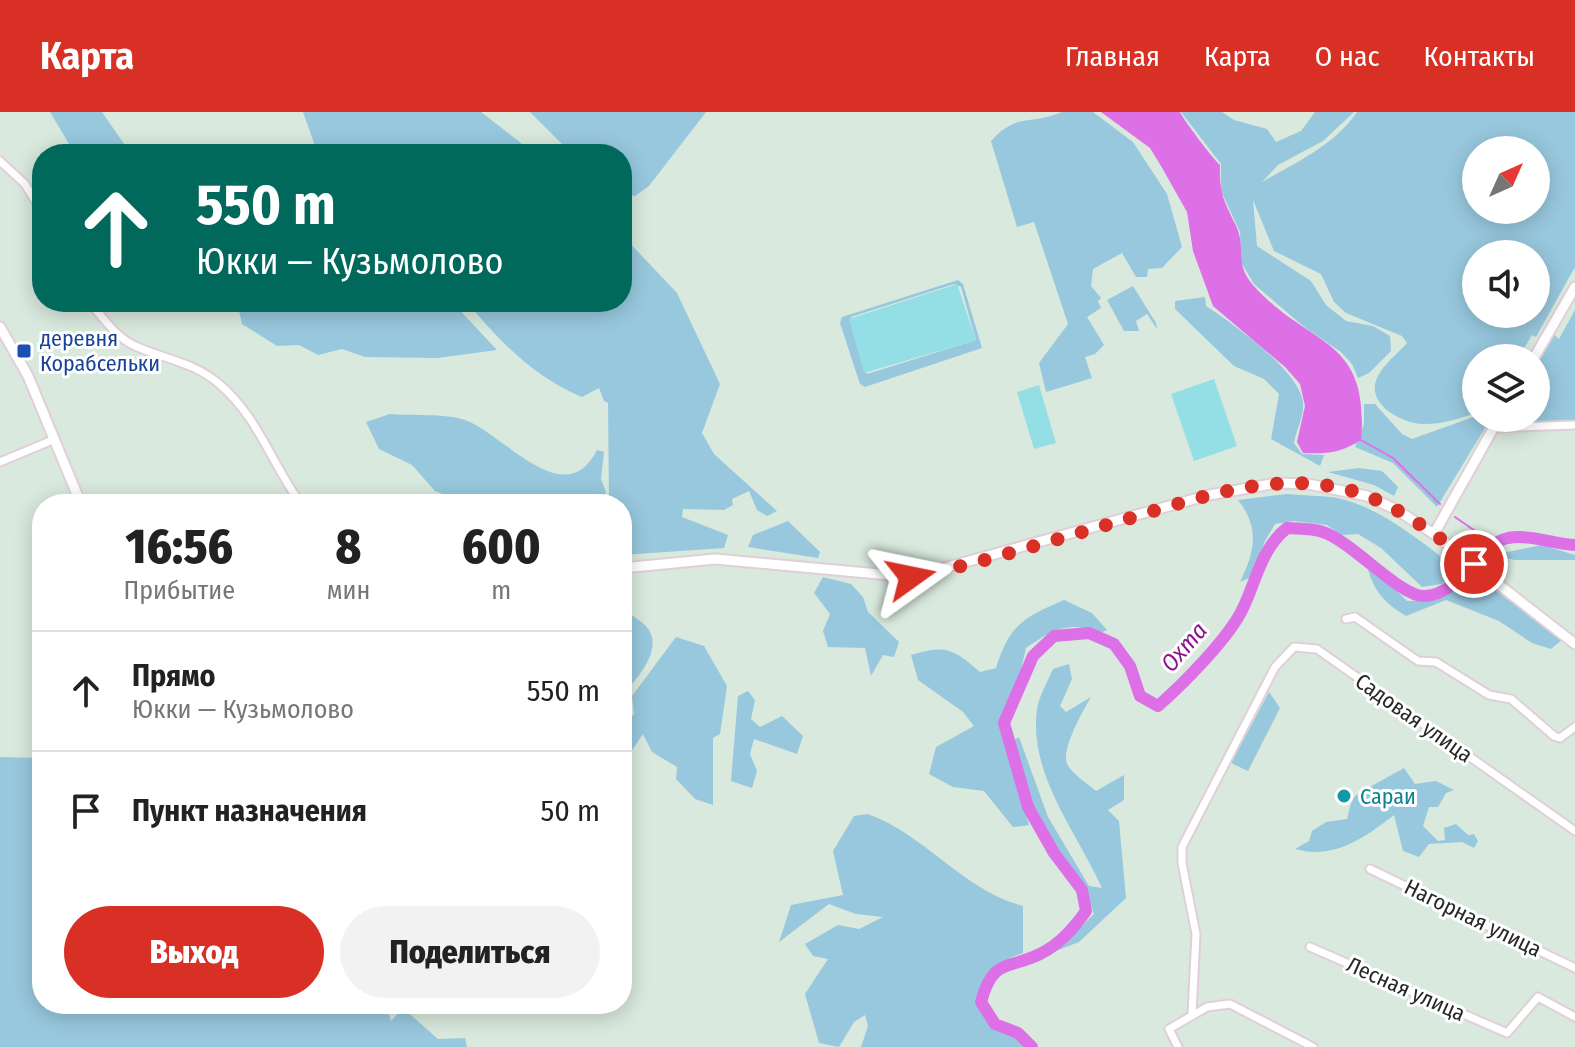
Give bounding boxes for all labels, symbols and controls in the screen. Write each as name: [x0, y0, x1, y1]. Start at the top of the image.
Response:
text: Карта: [40, 33, 134, 79]
text: Главная: [1065, 40, 1160, 73]
text: Карта: [1204, 40, 1271, 73]
text: О нас: [1315, 40, 1380, 73]
text: Контакты: [1424, 40, 1535, 73]
north arrow: [1462, 136, 1550, 224]
map controls: [1462, 136, 1550, 432]
text: 550 m: [196, 172, 336, 239]
icon: ahead: [64, 176, 168, 280]
text: Юкки — Кузьмолово: [196, 240, 503, 284]
button: sound: [1462, 240, 1550, 328]
place label: деревня Корабсельки: [40, 325, 160, 377]
marker: деревня Корабсельки: [15, 342, 33, 360]
button: layers: [1462, 344, 1550, 432]
text: 16:56: [126, 518, 233, 576]
text: 8: [336, 518, 361, 576]
text: 600: [462, 518, 541, 576]
pin: [1440, 530, 1508, 598]
position arrow: [869, 535, 953, 619]
icon: arrive: [1452, 542, 1496, 586]
text: Прибытие: [124, 575, 235, 606]
text: мин: [327, 575, 370, 606]
text: m: [491, 575, 511, 606]
water label: Охта: [1155, 617, 1213, 677]
text: Прямо: [132, 658, 216, 694]
street label: Садовая улица: [1350, 668, 1478, 768]
icon: ahead: [64, 669, 108, 713]
text: 550 m: [527, 673, 600, 709]
text: Юкки — Кузьмолово: [132, 694, 354, 725]
place label: Сараи: [1360, 783, 1416, 810]
marker: Сараи: [1335, 787, 1353, 805]
icon: arrive: [64, 789, 108, 833]
text: Пункт назначения: [132, 793, 367, 829]
text: 50 m: [540, 793, 600, 829]
street label: Нагорная улица: [1400, 873, 1546, 963]
button: Выход: [64, 906, 324, 998]
button: Поделиться: [340, 906, 600, 998]
street label: Лесная улица: [1343, 951, 1469, 1027]

